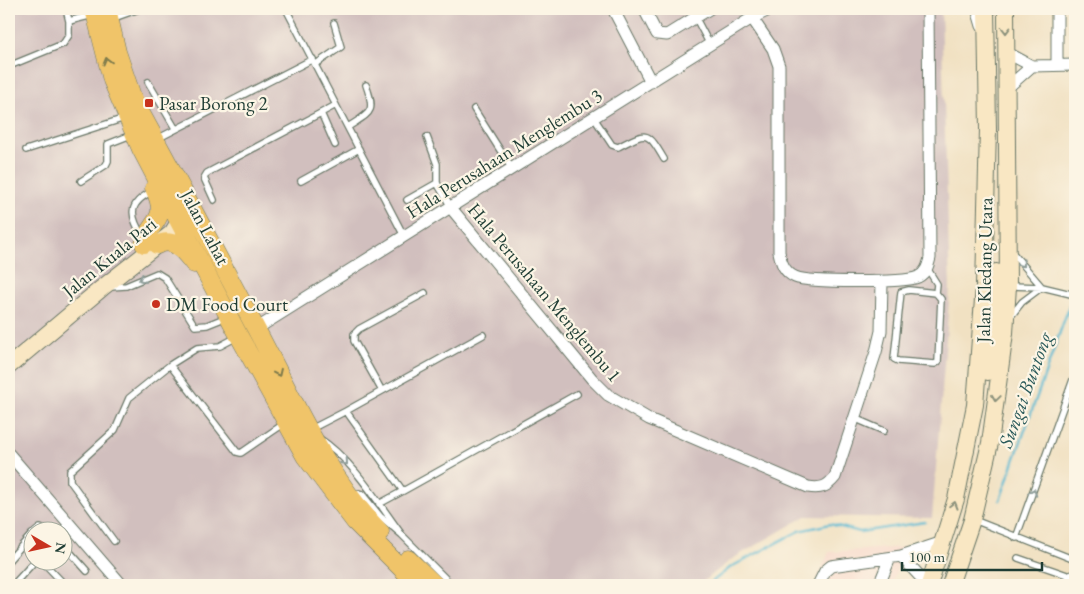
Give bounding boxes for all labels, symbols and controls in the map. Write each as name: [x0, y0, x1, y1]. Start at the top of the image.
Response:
one-way arrow: [1001, 26, 1011, 34]
one-way arrow: [102, 58, 112, 66]
street label: Hala Perusahaan Menglembu 3: [402, 83, 607, 224]
place label: Pasar Borong 2: [159, 91, 268, 116]
marker: Pasar Borong 2: [143, 97, 155, 109]
street label: Jalan Lahat: [174, 183, 236, 269]
street label: Hala Perusahaan Menglembu 1: [462, 197, 627, 387]
street label: Jalan Kledang Utara: [971, 197, 998, 345]
street label: Jalan Kuala Pari: [55, 211, 162, 304]
one-way arrow: [1016, 259, 1025, 268]
one-way arrow: [138, 272, 147, 283]
place label: DM Food Court: [166, 292, 288, 317]
marker: DM Food Court: [150, 298, 162, 310]
water label: Sungai Buntong: [992, 328, 1058, 452]
one-way arrow: [271, 368, 282, 377]
one-way arrow: [991, 395, 1002, 403]
one-way arrow: [339, 456, 347, 465]
one-way arrow: [1027, 488, 1037, 497]
one-way arrow: [948, 502, 958, 510]
north arrow: [22, 522, 72, 572]
scale bar: [902, 539, 1042, 571]
text: N: [51, 541, 71, 556]
text: 100 m: [909, 547, 946, 566]

